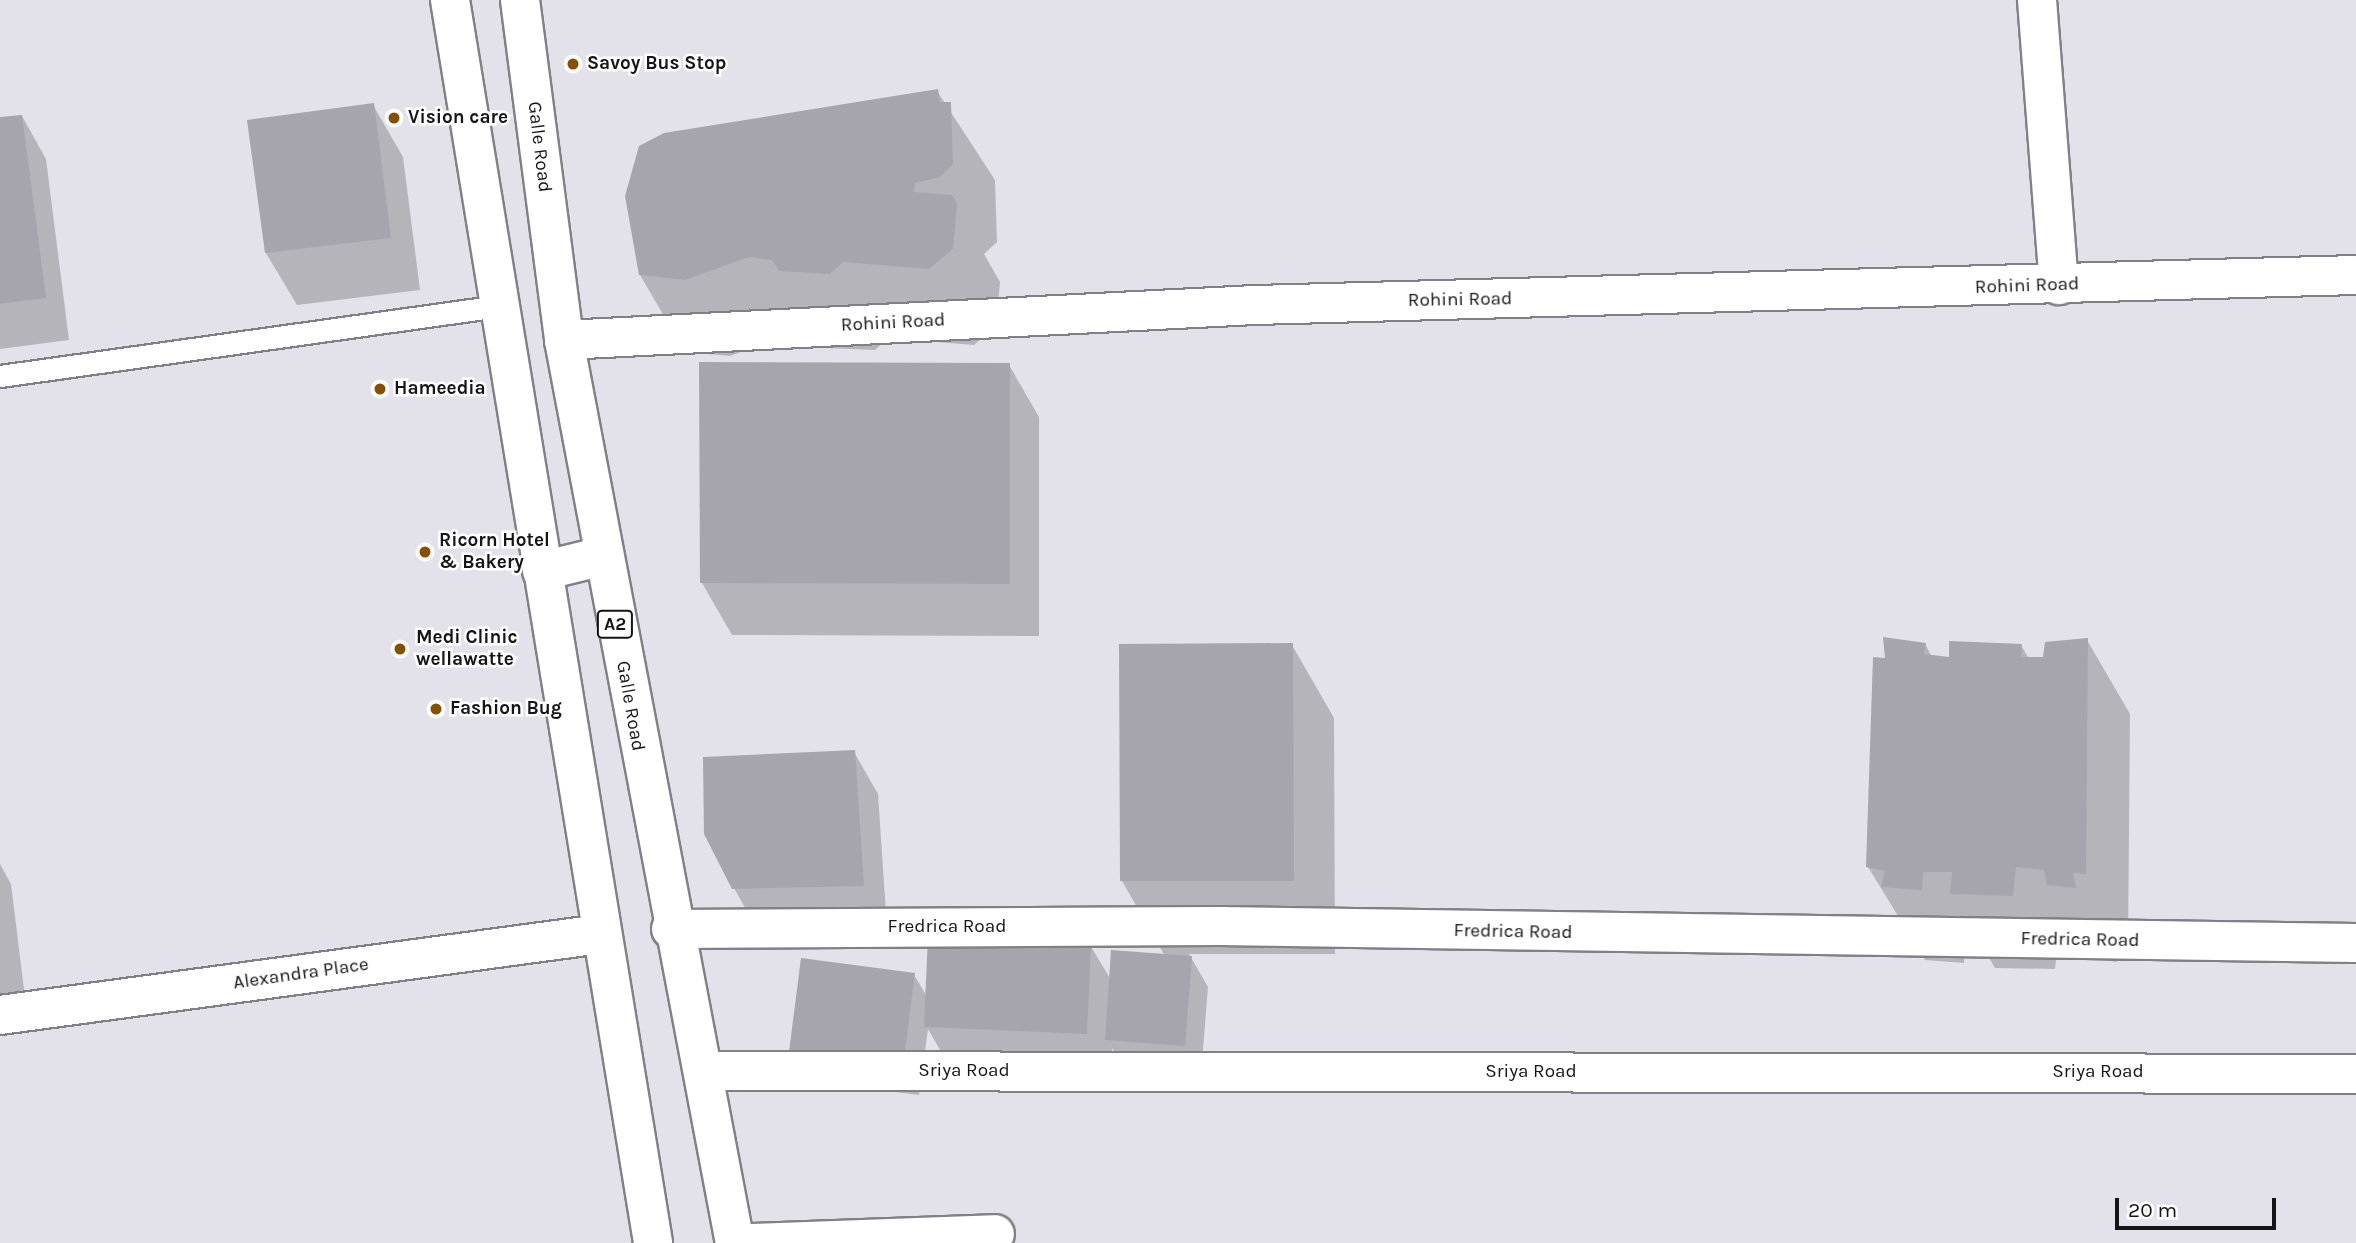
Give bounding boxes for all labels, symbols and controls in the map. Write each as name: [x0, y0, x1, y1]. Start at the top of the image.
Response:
place label: Savoy Bus Stop: [587, 53, 726, 75]
marker: Savoy Bus Stop: [565, 56, 581, 72]
street label: Galle Road: [522, 100, 556, 194]
place label: Vision care: [408, 107, 508, 129]
marker: Vision care: [386, 110, 402, 126]
street label: Rohini Road: [1974, 273, 2080, 299]
street label: Rohini Road: [1408, 288, 1512, 312]
street label: Rohini Road: [840, 309, 946, 337]
place label: Hameedia: [394, 378, 486, 400]
marker: Hameedia: [372, 381, 388, 397]
place label: Ricorn Hotel & Bakery: [439, 530, 550, 574]
marker: Ricorn Hotel & Bakery: [417, 544, 433, 560]
road number: A2: [596, 610, 634, 638]
place label: Medi Clinic wellawatte: [416, 627, 518, 671]
marker: Medi Clinic wellawatte: [390, 639, 410, 659]
street label: Galle Road: [611, 659, 649, 753]
place label: Fashion Bug: [450, 698, 562, 720]
marker: Fashion Bug: [428, 701, 444, 717]
street label: Fredrica Road: [888, 916, 1006, 938]
street label: Fredrica Road: [1453, 920, 1573, 944]
street label: Fredrica Road: [2020, 928, 2140, 952]
street label: Alexandra Place: [232, 953, 370, 995]
street label: Sriya Road: [918, 1060, 1010, 1082]
street label: Sriya Road: [1485, 1061, 1577, 1083]
street label: Sriya Road: [2052, 1061, 2144, 1083]
scale bar: [2118, 1184, 2279, 1228]
text: 20 m: [2128, 1198, 2177, 1222]

